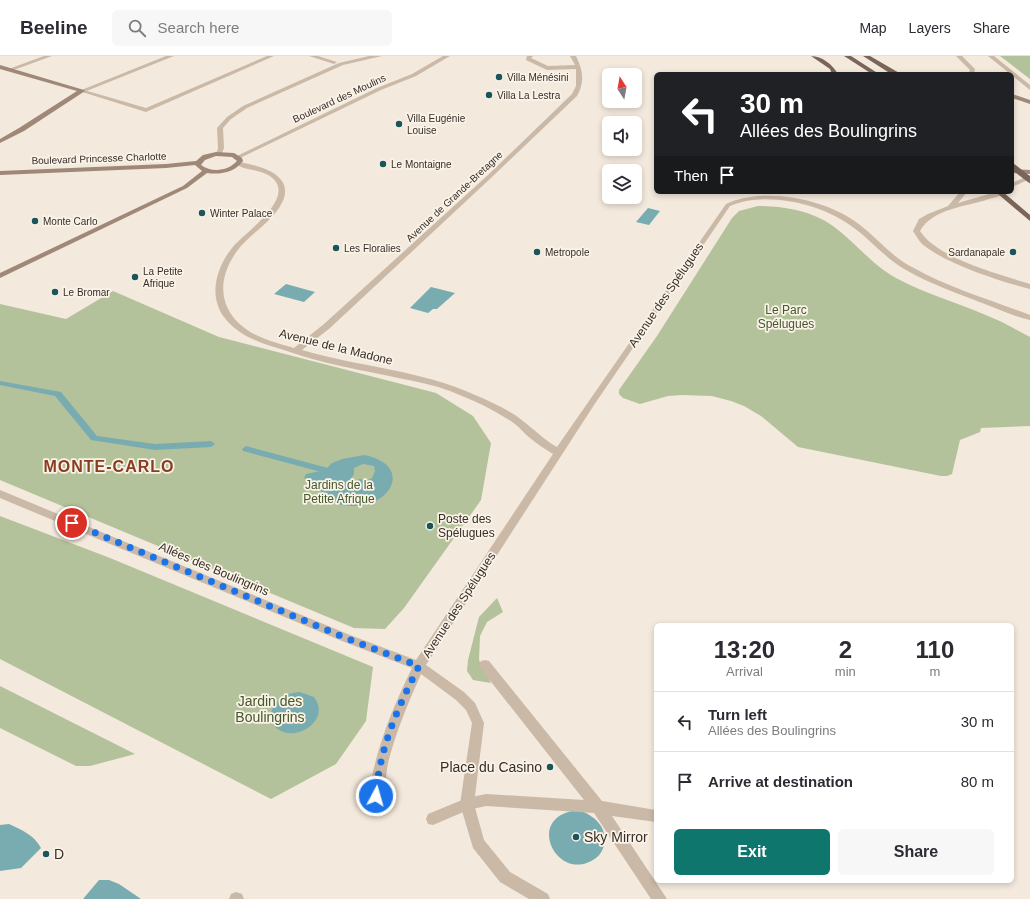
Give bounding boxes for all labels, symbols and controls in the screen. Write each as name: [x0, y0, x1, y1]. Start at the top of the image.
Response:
search box: [112, 10, 392, 46]
text: Beeline: [20, 17, 88, 38]
icon: search: [126, 17, 148, 39]
text: Search here: [158, 19, 239, 36]
text: Map: [859, 20, 887, 36]
text: Layers: [909, 20, 951, 36]
text: Share: [973, 20, 1010, 36]
north arrow: [602, 68, 642, 108]
map controls: [602, 68, 642, 204]
street label: Boulevard des Moulins: [291, 72, 387, 125]
marker: Villa Ménésini: [494, 72, 504, 82]
place label: Villa Ménésini: [507, 72, 569, 83]
icon: left: [674, 88, 726, 140]
text: 30 m: [740, 88, 804, 119]
marker: Villa La Lestra: [484, 90, 494, 100]
place label: Villa La Lestra: [497, 90, 561, 101]
place label: Villa Eugénie Louise: [407, 113, 466, 136]
button: sound: [602, 116, 642, 156]
marker: Villa Eugénie Louise: [394, 119, 404, 129]
text: Allées des Boulingrins: [740, 121, 917, 141]
street label: Avenue de Grande-Bretagne: [404, 149, 505, 244]
street label: Boulevard Princesse Charlotte: [31, 151, 167, 166]
marker: Le Montaigne: [378, 159, 388, 169]
place label: Le Montaigne: [391, 159, 452, 170]
button: layers: [602, 164, 642, 204]
icon: arrive: [716, 164, 738, 186]
text: Then: [674, 167, 708, 184]
marker: Winter Palace: [197, 208, 207, 218]
place label: Winter Palace: [210, 208, 273, 219]
marker: Monte Carlo: [30, 216, 40, 226]
place label: Monte Carlo: [43, 216, 98, 227]
street label: Avenue des Spélugues: [626, 240, 706, 350]
marker: Les Floralies: [331, 243, 341, 253]
place label: Les Floralies: [344, 243, 401, 254]
marker: Metropole: [532, 247, 542, 257]
place label: Metropole: [545, 247, 590, 258]
place label: Sardanapale: [948, 247, 1005, 258]
marker: Sardanapale: [1008, 247, 1018, 257]
place label: La Petite Afrique: [143, 266, 183, 289]
marker: La Petite Afrique: [130, 272, 140, 282]
marker: Le Bromar: [50, 287, 60, 297]
place label: Le Bromar: [63, 287, 110, 298]
park label: Le Parc Spélugues: [758, 303, 814, 331]
street label: Avenue de la Madone: [278, 326, 395, 368]
district label: MONTE-CARLO: [44, 458, 174, 475]
park label: Jardins de la Petite Afrique: [303, 478, 375, 506]
pin: [55, 506, 89, 540]
icon: arrive: [61, 512, 83, 534]
place label: Poste des Spélugues: [438, 512, 495, 540]
marker: Poste des Spélugues: [425, 521, 435, 531]
street label: Allées des Boulingrins: [157, 539, 271, 599]
street label: Avenue des Spélugues: [420, 550, 498, 660]
text: 13:20: [714, 636, 775, 663]
text: 2: [839, 636, 852, 663]
text: 110: [916, 636, 954, 663]
text: Arrival: [726, 664, 763, 679]
text: min: [835, 664, 856, 679]
text: m: [929, 664, 940, 679]
park label: Jardin des Boulingrins: [235, 693, 305, 725]
text: Turn left: [708, 706, 767, 723]
icon: left: [674, 711, 696, 733]
text: 30 m: [961, 713, 994, 730]
text: Allées des Boulingrins: [708, 723, 836, 738]
place label: Place du Casino: [440, 759, 542, 775]
marker: Place du Casino: [545, 762, 555, 772]
icon: arrive: [674, 771, 696, 793]
text: Arrive at destination: [708, 773, 853, 790]
text: 80 m: [961, 773, 994, 790]
position arrow: [355, 775, 397, 817]
place label: Sky Mirror: [584, 829, 648, 845]
button: Exit: [674, 829, 830, 875]
button: Share: [838, 829, 994, 875]
marker: Sky Mirror: [571, 832, 581, 842]
place label: D: [54, 846, 64, 862]
marker: D: [41, 849, 51, 859]

